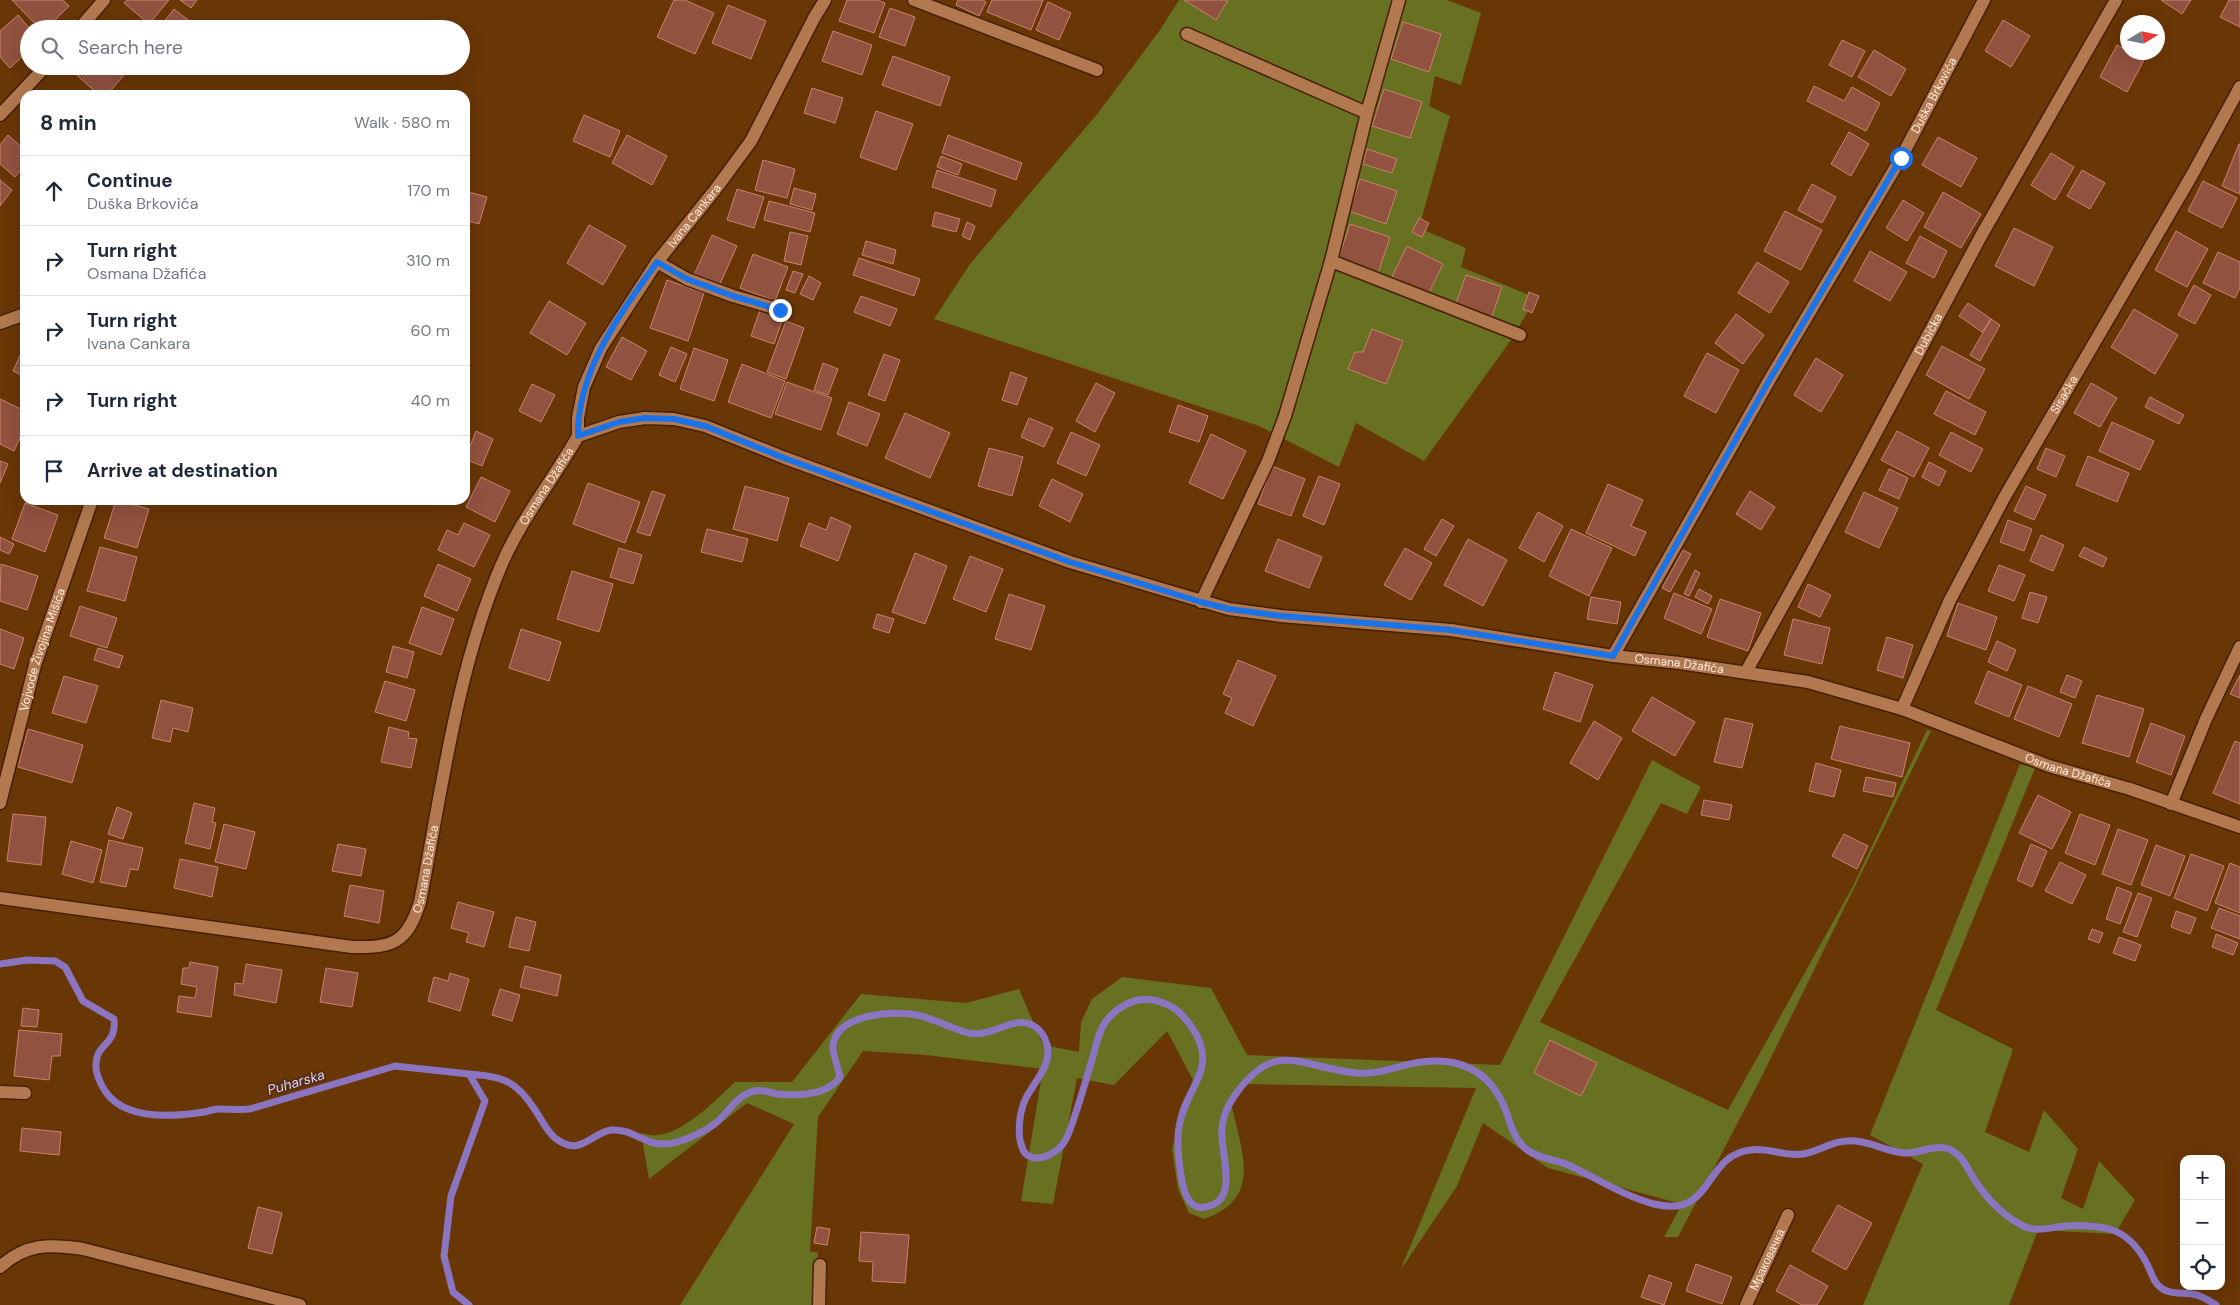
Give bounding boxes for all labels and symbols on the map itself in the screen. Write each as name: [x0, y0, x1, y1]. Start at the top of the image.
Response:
north arrow: [2120, 15, 2165, 60]
street label: Duška Brkovića: [1907, 55, 1960, 136]
route start: [1890, 147, 1913, 170]
street label: Ivana Cankara: [664, 181, 725, 251]
route end: [769, 299, 792, 322]
street label: Dubička: [1911, 311, 1946, 358]
street label: Sisačka: [2047, 373, 2082, 417]
street label: Osmana Džafića: [516, 444, 577, 528]
street label: Vojvode Živojina Mišića: [16, 586, 69, 713]
street label: Osmana Džafića: [1634, 650, 1725, 677]
street label: Osmana Džafića: [2023, 749, 2113, 791]
street label: Osmana Džafića: [409, 824, 442, 916]
water label: Puharska: [265, 1065, 327, 1099]
street label: Мраковачка: [1746, 1226, 1789, 1293]

